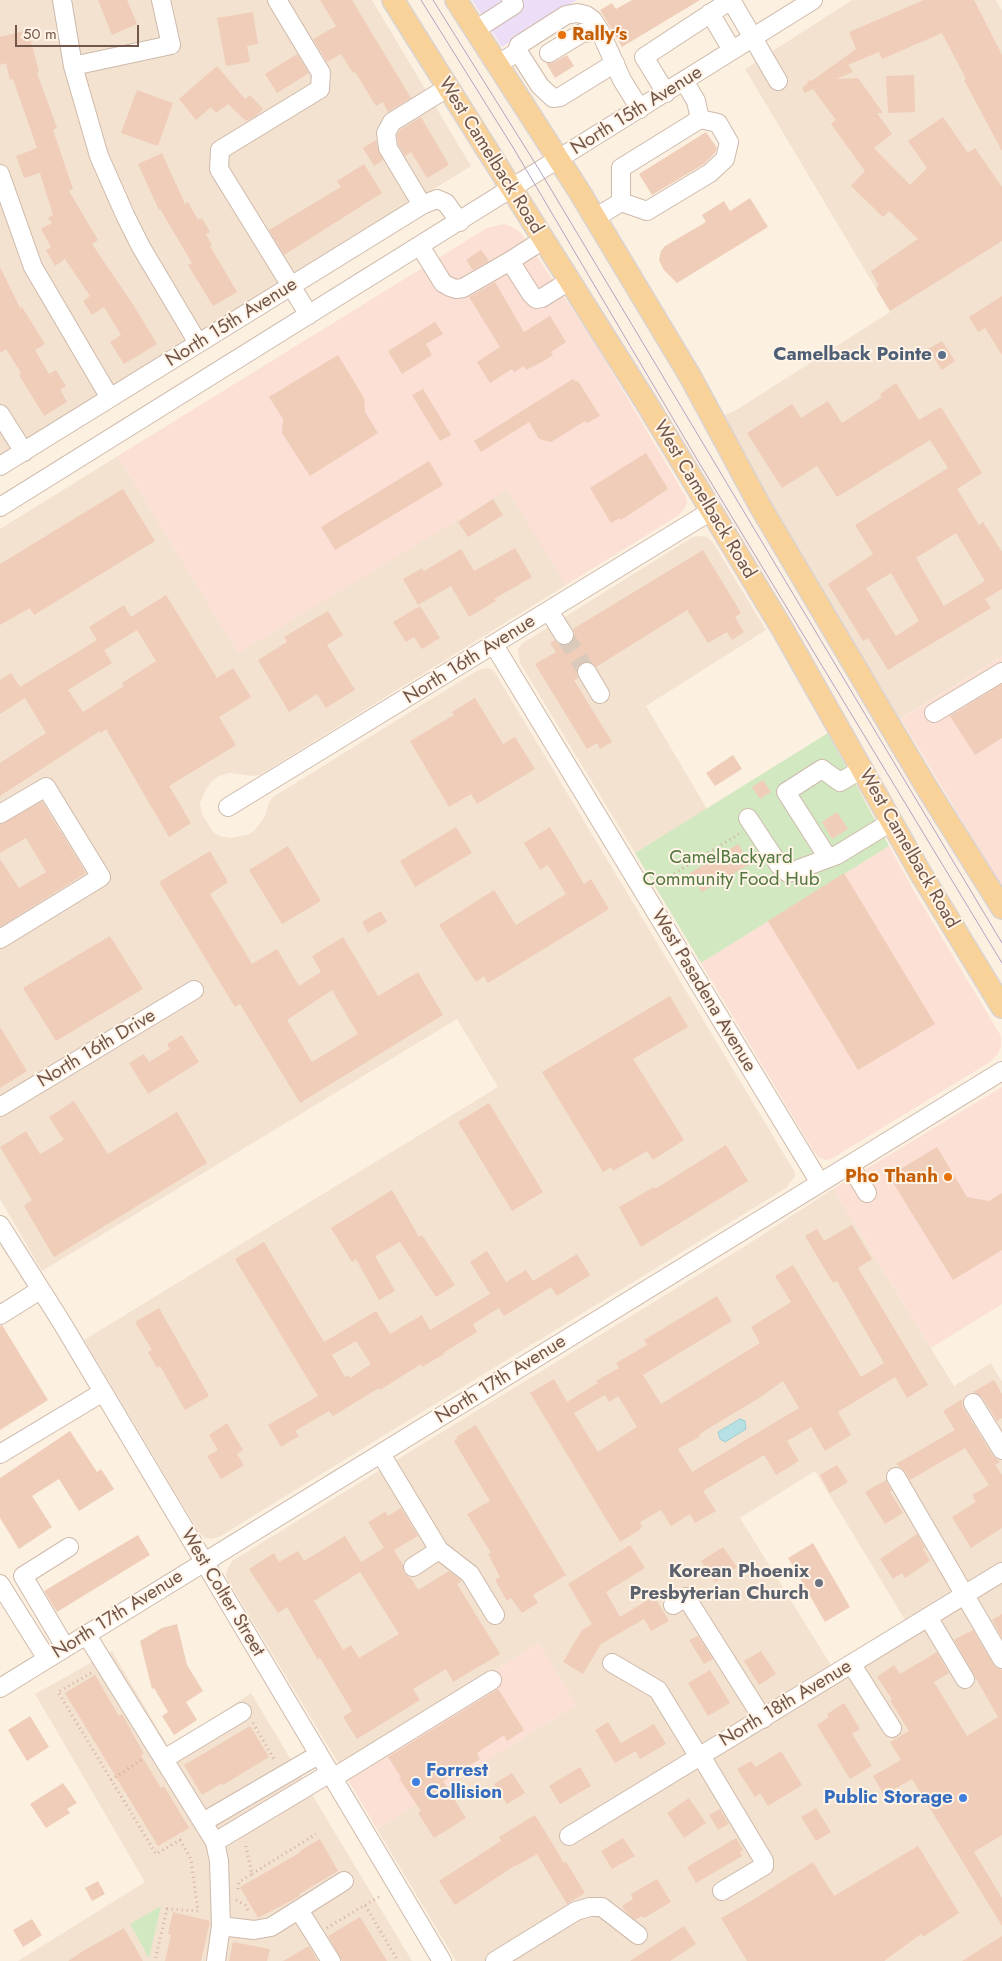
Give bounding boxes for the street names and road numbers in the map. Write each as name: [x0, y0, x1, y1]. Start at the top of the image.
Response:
street label: North 15th Avenue: [567, 61, 707, 161]
street label: West Camelback Road: [433, 74, 547, 238]
street label: North 15th Avenue: [162, 273, 302, 373]
street label: West Camelback Road: [648, 417, 760, 583]
street label: North 16th Avenue: [400, 610, 540, 710]
street label: West Camelback Road: [853, 765, 963, 933]
street label: West Pasadena Avenue: [645, 906, 761, 1076]
street label: North 16th Drive: [34, 1005, 160, 1093]
street label: North 17th Avenue: [431, 1331, 571, 1429]
street label: West Colter Street: [175, 1525, 269, 1661]
street label: North 17th Avenue: [48, 1566, 188, 1664]
street label: North 18th Avenue: [716, 1656, 856, 1752]

